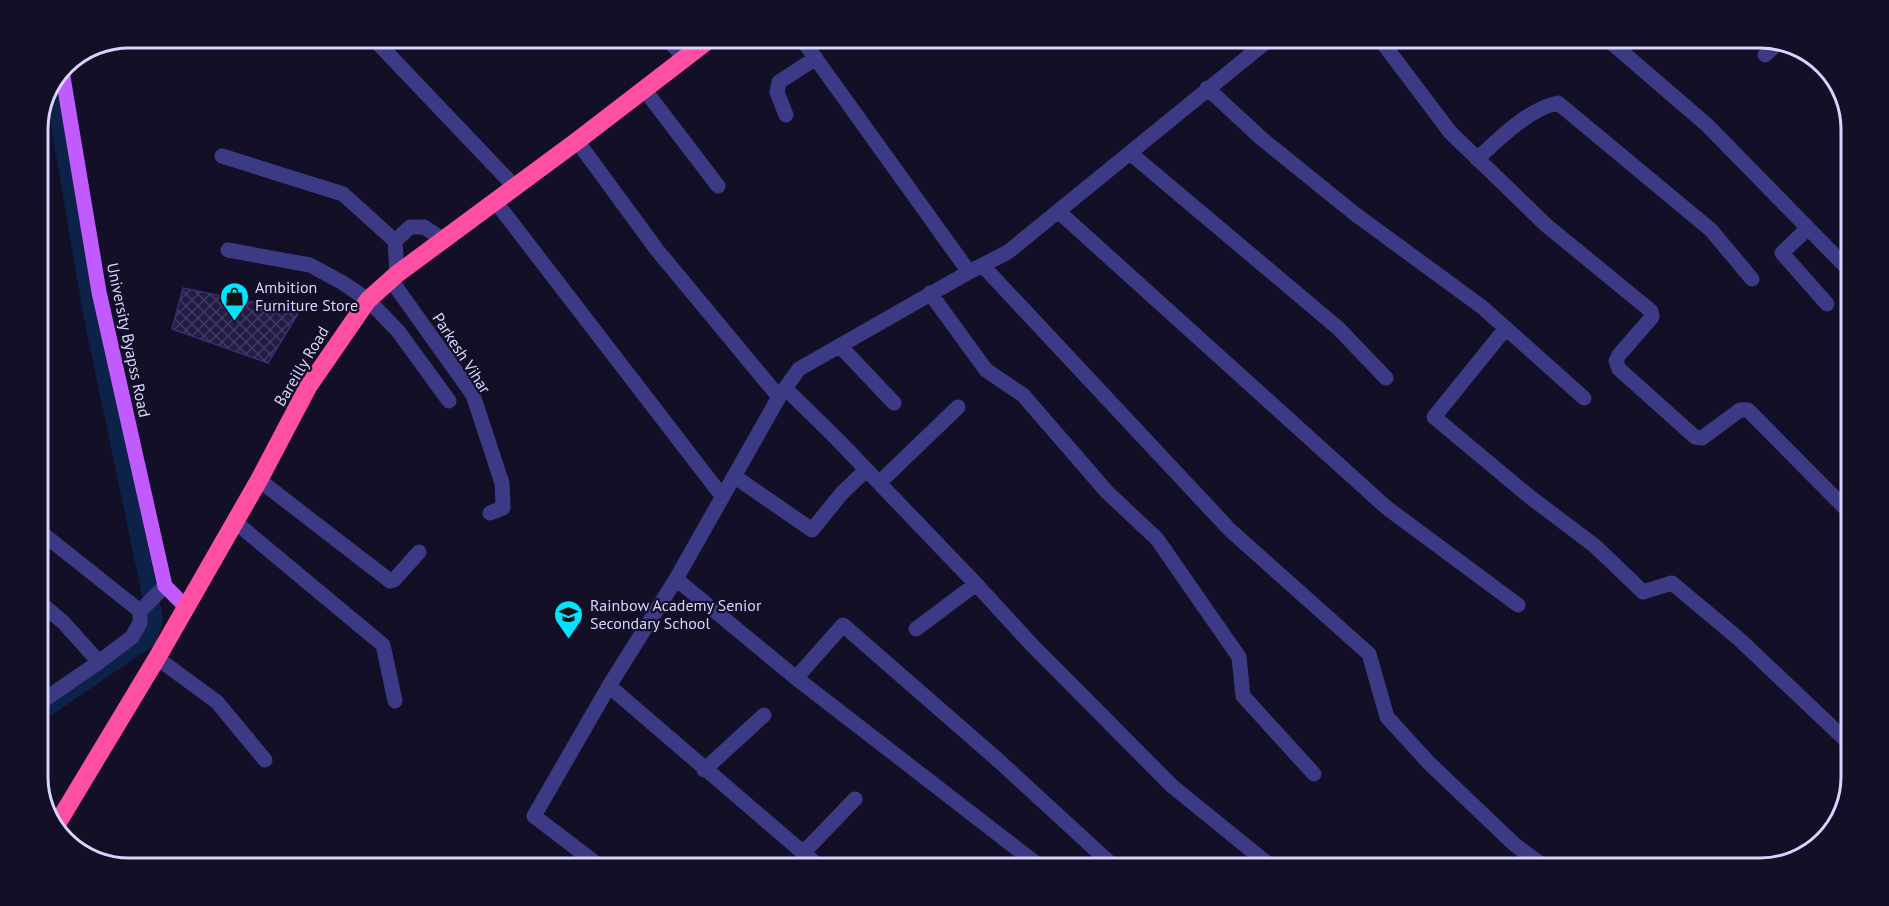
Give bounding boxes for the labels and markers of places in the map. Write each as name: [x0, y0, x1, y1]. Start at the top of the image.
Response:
place label: Ambition Furniture Store: [255, 277, 358, 315]
shop icon: Ambition Furniture Store: [218, 280, 250, 322]
place label: Rainbow Academy Senior Secondary School: [590, 595, 762, 633]
school or university icon: Rainbow Academy Senior Secondary School: [553, 598, 585, 640]

